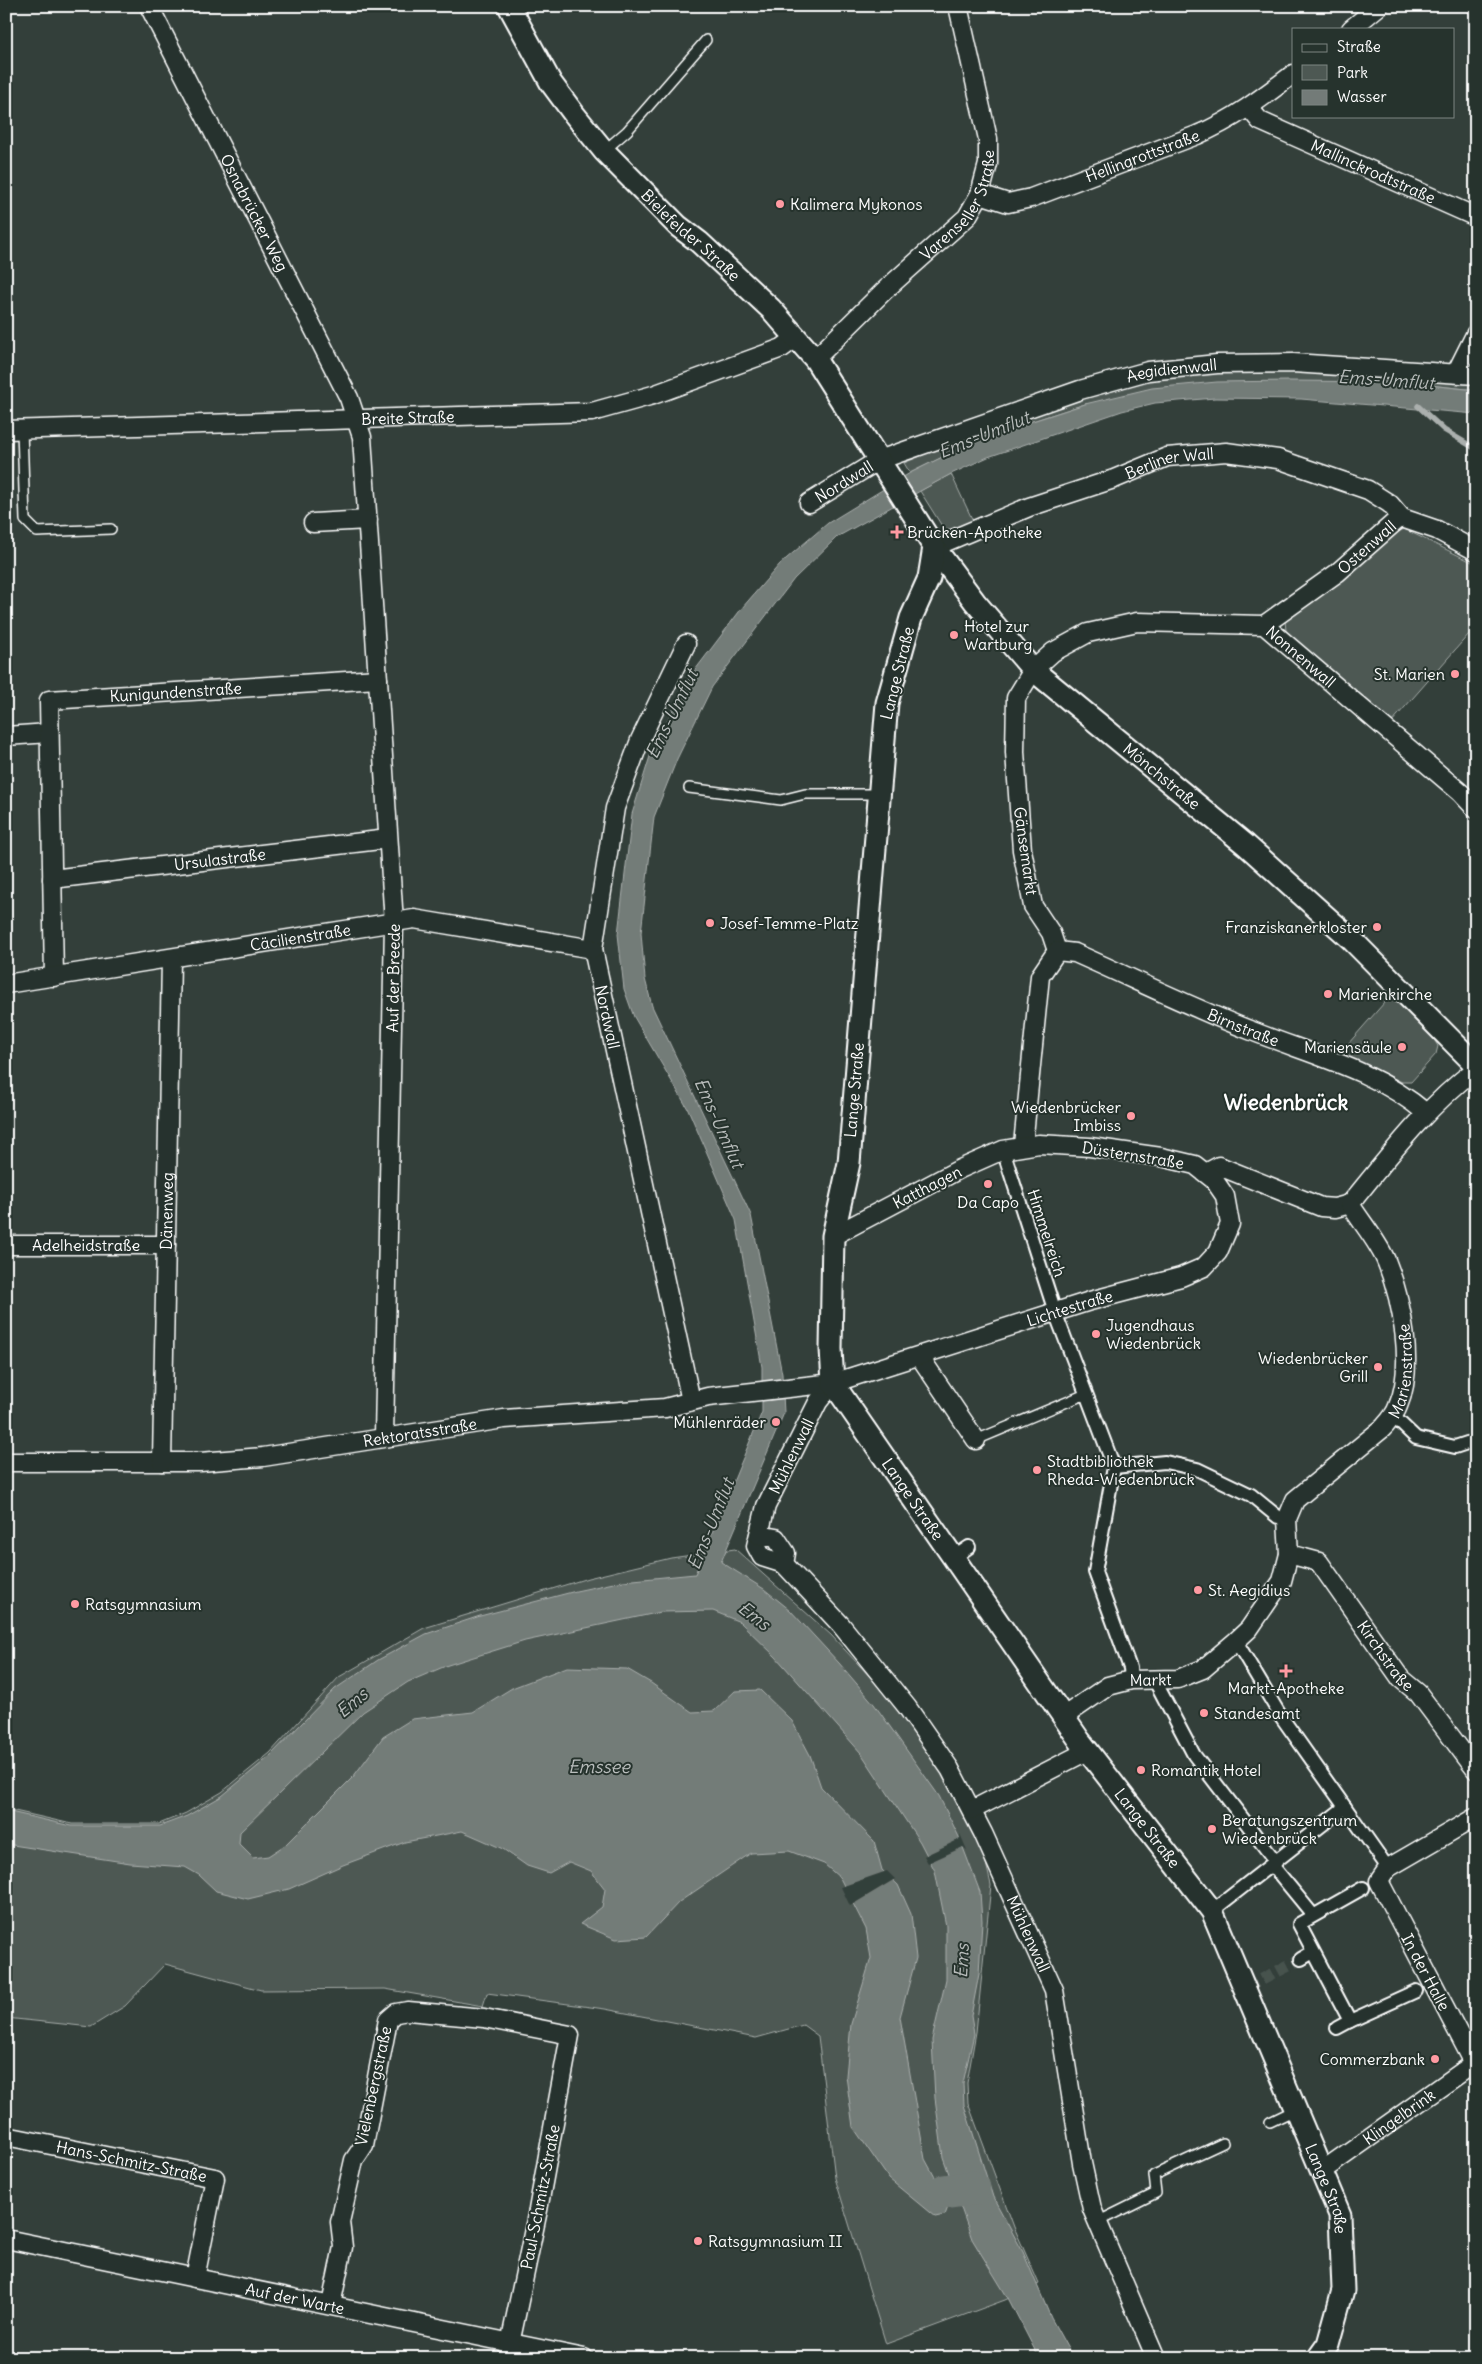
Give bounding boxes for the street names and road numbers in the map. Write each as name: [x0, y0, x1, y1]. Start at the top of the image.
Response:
street label: Hellingrottstraße: [1082, 125, 1202, 187]
street label: Mallinckrodtstraße: [1308, 135, 1439, 208]
street label: Osnabrücker Weg: [216, 150, 293, 275]
street label: Varenseller Straße: [916, 150, 998, 264]
street label: Bielefelder Straße: [637, 185, 745, 285]
street label: Aegidienwall: [1124, 354, 1218, 387]
street label: Breite Straße: [361, 406, 455, 429]
street label: Berliner Wall: [1122, 443, 1214, 483]
street label: Nordwall: [811, 456, 877, 507]
street label: Ostenwall: [1333, 516, 1400, 578]
street label: Nonnenwall: [1262, 621, 1340, 692]
street label: Lange Straße: [876, 624, 918, 722]
street label: Kunigundenstraße: [109, 678, 242, 706]
street label: Mönchstraße: [1119, 738, 1205, 814]
street label: Gänsemarkt: [1010, 805, 1042, 897]
street label: Ursulastraße: [173, 844, 267, 874]
street label: Cäcilienstraße: [248, 919, 352, 955]
street label: Auf der Breede: [382, 923, 404, 1033]
street label: Nordwall: [591, 983, 624, 1051]
street label: Birnstraße: [1204, 1004, 1282, 1050]
street label: Lange Straße: [840, 1042, 868, 1138]
street label: Düsternstraße: [1081, 1137, 1185, 1173]
street label: Katthagen: [889, 1161, 965, 1213]
street label: Dänenweg: [156, 1172, 177, 1250]
street label: Himmelreich: [1023, 1187, 1071, 1279]
street label: Adelheidstraße: [32, 1235, 140, 1255]
street label: Lichtestraße: [1024, 1285, 1115, 1331]
street label: Marienstraße: [1384, 1323, 1416, 1422]
street label: Rektoratsstraße: [362, 1413, 478, 1451]
street label: Mühlenwall: [764, 1415, 818, 1497]
street label: Lange Straße: [878, 1454, 948, 1544]
street label: Kirchstraße: [1353, 1616, 1418, 1695]
street label: Markt: [1129, 1669, 1172, 1690]
street label: Lange Straße: [1110, 1784, 1185, 1872]
street label: Mühlenwall: [1003, 1892, 1054, 1975]
street label: In der Halle: [1397, 1930, 1455, 2014]
street label: Vielenbergstraße: [351, 2024, 395, 2148]
street label: Klingelbrink: [1359, 2084, 1439, 2149]
street label: Paul-Schmitz-Straße: [516, 2123, 564, 2271]
street label: Hans-Schmitz-Straße: [54, 2136, 209, 2186]
street label: Lange Straße: [1301, 2141, 1351, 2234]
street label: Auf der Warte: [244, 2279, 346, 2318]

